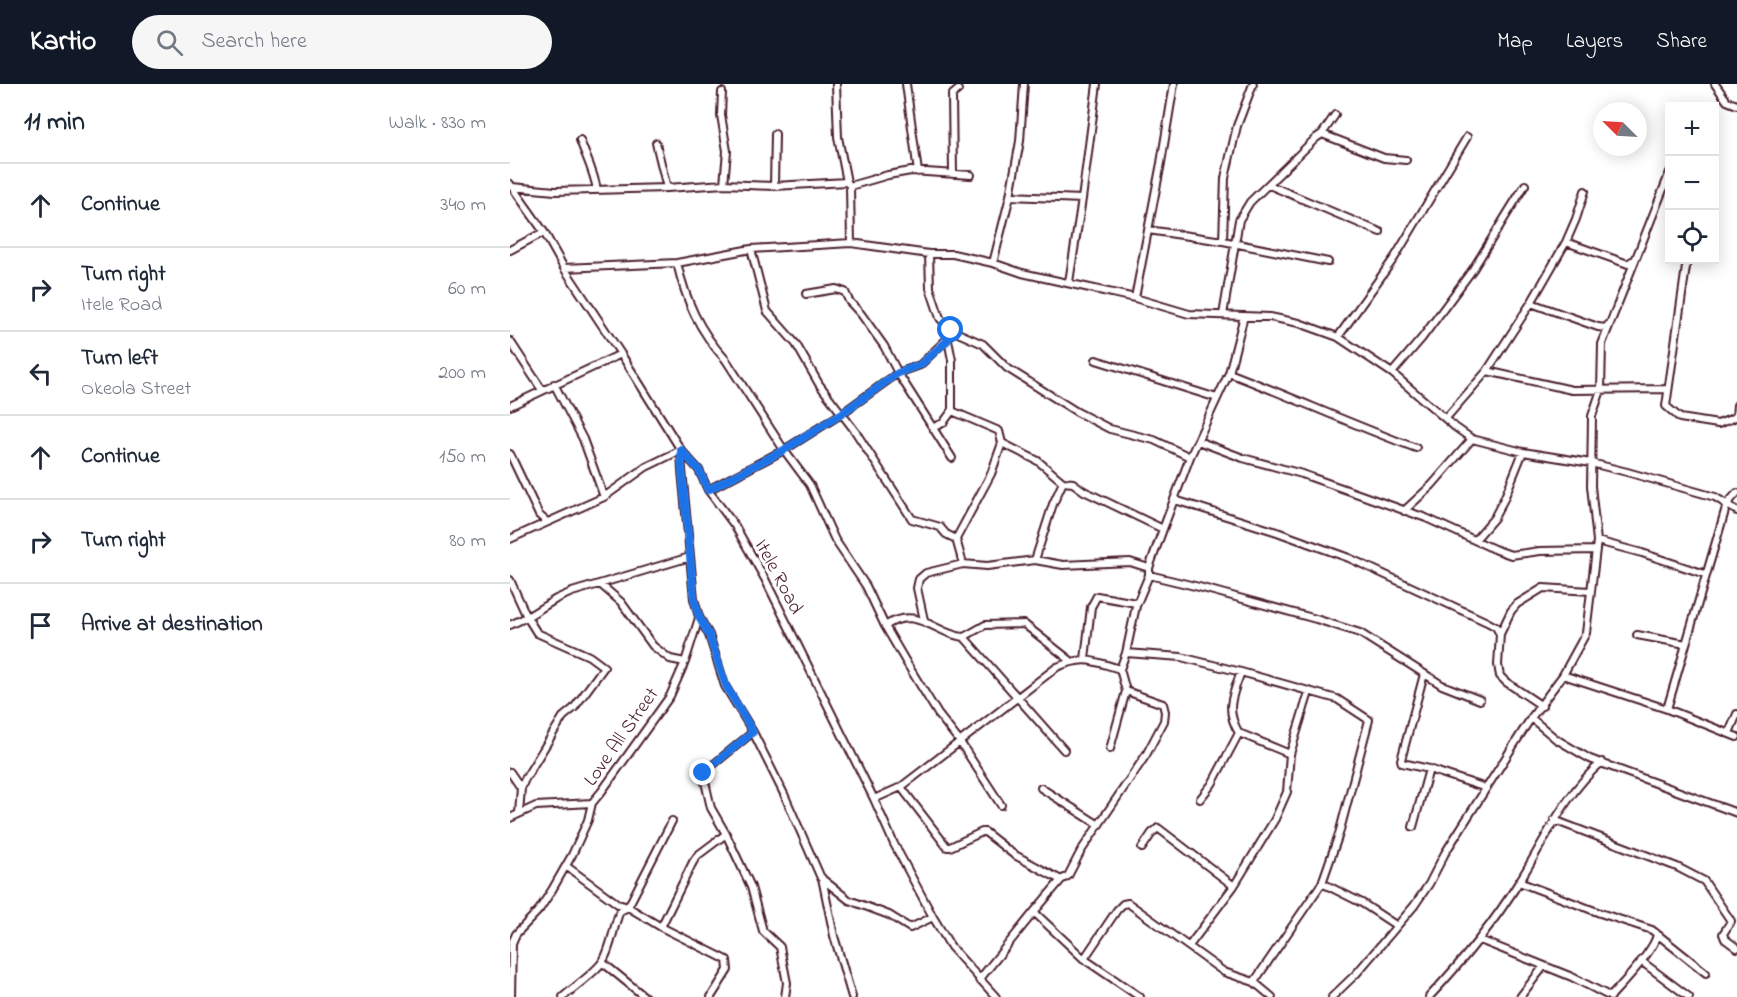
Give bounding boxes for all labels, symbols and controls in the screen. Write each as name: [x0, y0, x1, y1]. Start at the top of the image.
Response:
search box: [132, 15, 552, 69]
text: Kartio: [30, 22, 96, 63]
icon: search: [153, 26, 186, 59]
text: Search here: [201, 26, 307, 58]
text: Map: [1497, 27, 1533, 57]
text: Layers: [1566, 27, 1623, 57]
text: Share: [1656, 27, 1707, 57]
north arrow: [1593, 102, 1647, 156]
map controls: [1665, 102, 1719, 264]
button: +: [1665, 102, 1719, 156]
text: 11 min: [24, 104, 85, 142]
text: Walk · 830 m: [388, 109, 486, 138]
button: −: [1665, 156, 1719, 210]
icon: ahead: [24, 189, 57, 222]
text: Continue: [81, 189, 160, 221]
text: 340 m: [440, 191, 486, 220]
button: locate: [1665, 210, 1719, 264]
text: Turn right: [81, 259, 166, 291]
icon: right: [24, 273, 57, 306]
text: 60 m: [448, 275, 486, 304]
text: Itele Road: [81, 291, 162, 320]
route start: [937, 316, 963, 342]
text: Turn left: [81, 343, 158, 375]
icon: left: [24, 357, 57, 390]
text: 200 m: [438, 359, 486, 388]
text: Okeola Street: [81, 375, 191, 404]
icon: ahead: [24, 441, 57, 474]
text: Continue: [81, 441, 160, 473]
text: 150 m: [439, 443, 486, 472]
icon: right: [24, 525, 57, 558]
text: Turn right: [81, 525, 166, 557]
text: 80 m: [449, 527, 486, 556]
street label: Itele Road: [746, 535, 810, 620]
icon: arrive: [24, 609, 57, 642]
text: Arrive at destination: [81, 609, 263, 641]
street label: Love All Street: [577, 682, 667, 793]
route end: [689, 759, 715, 785]

